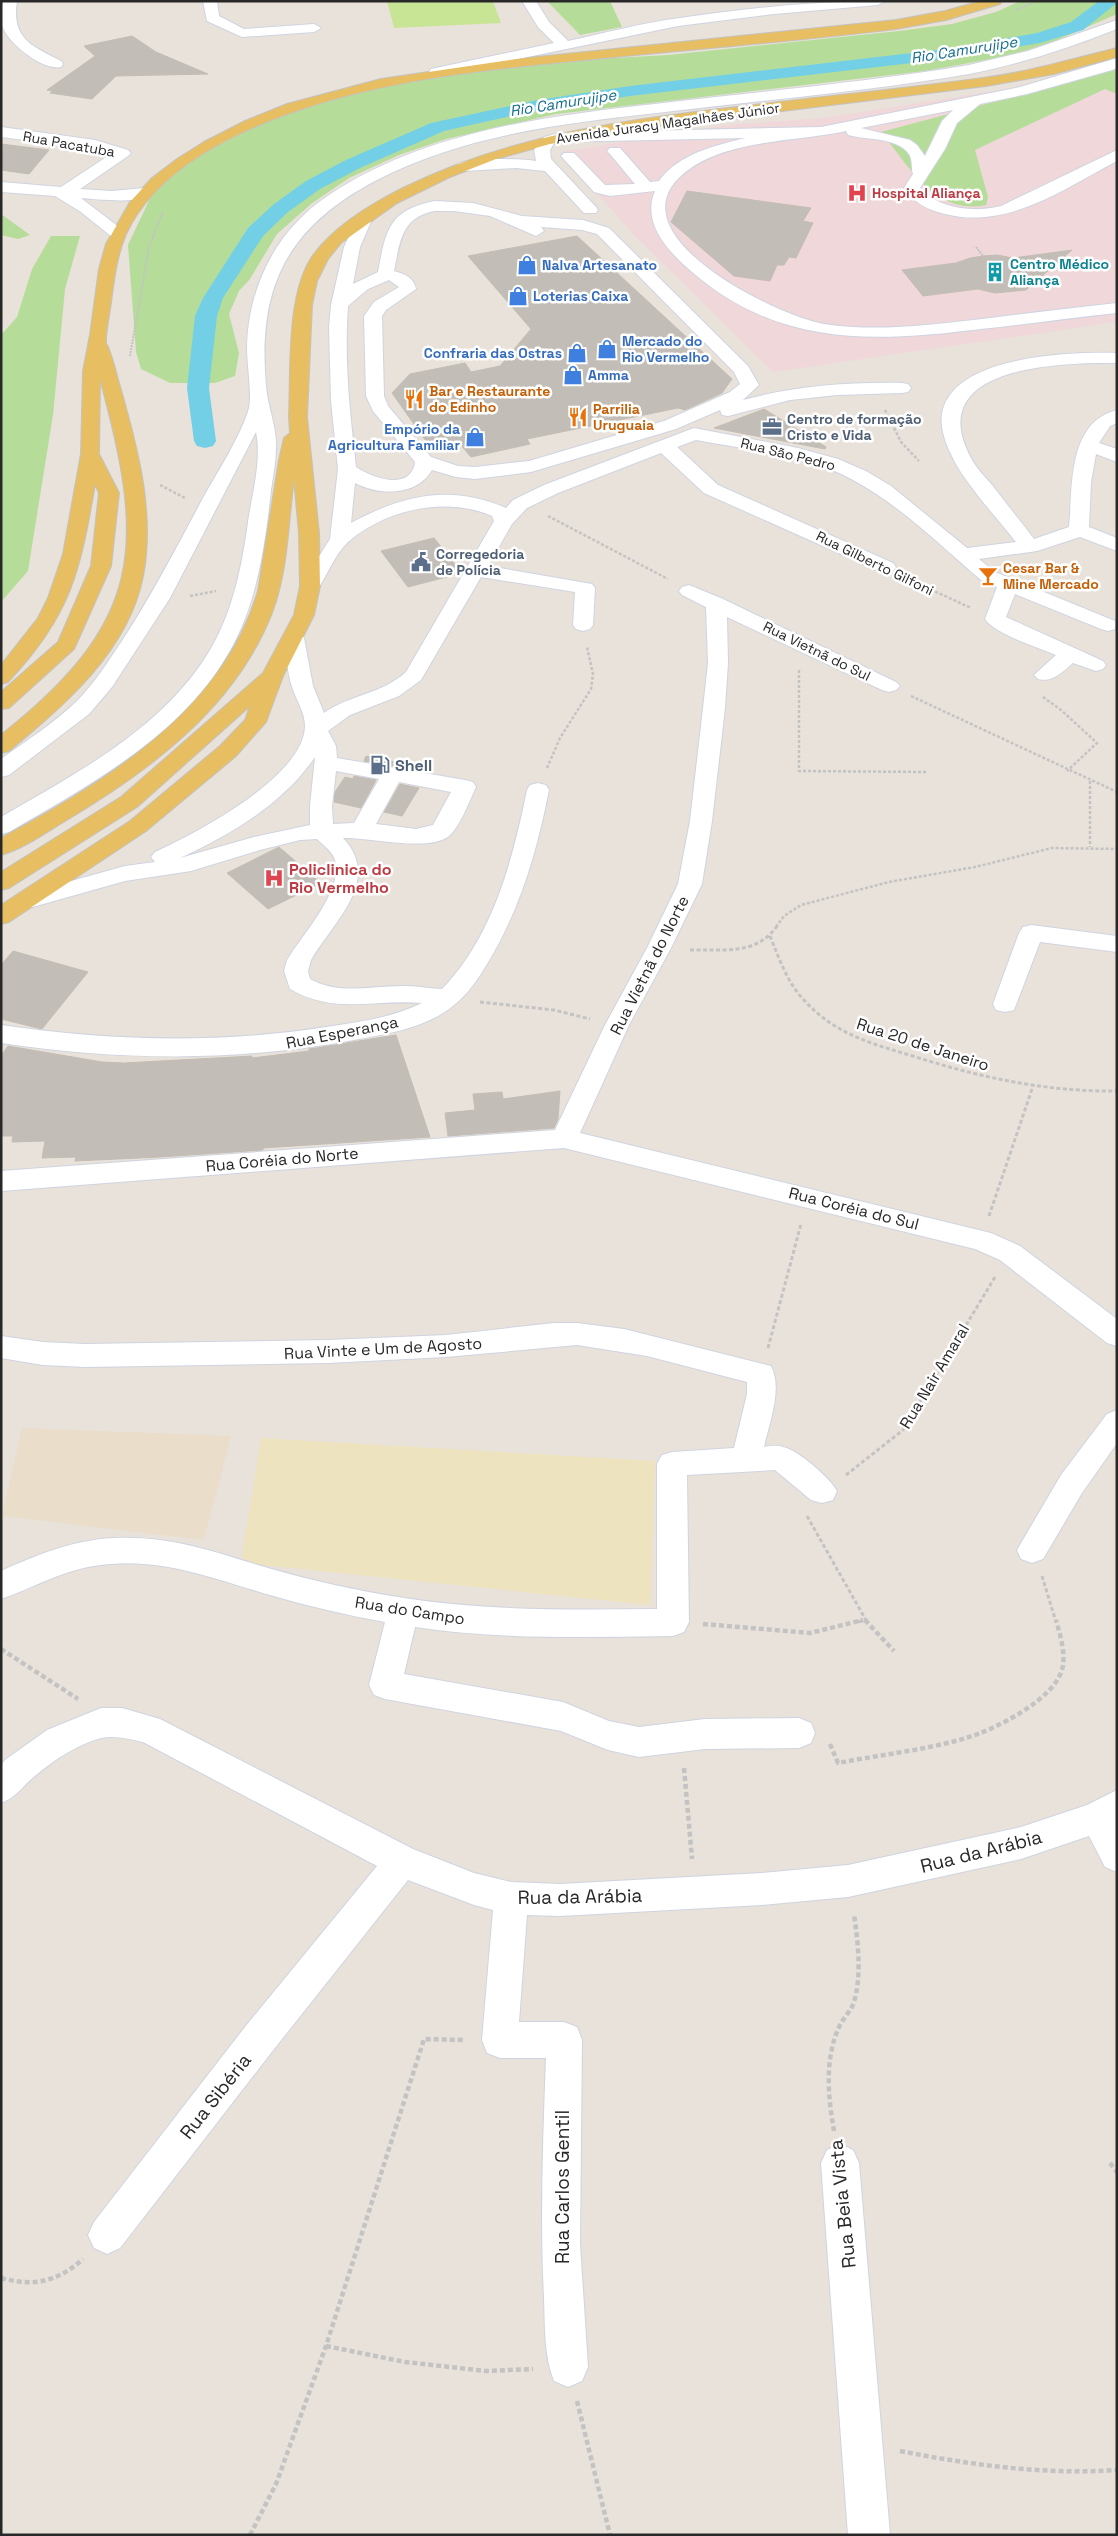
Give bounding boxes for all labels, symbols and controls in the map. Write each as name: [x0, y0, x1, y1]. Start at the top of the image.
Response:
water label: Rio Camurujipe: [909, 32, 1019, 67]
water label: Rio Camurujipe: [508, 85, 618, 120]
street label: Avenida Juracy Magalhães Júnior: [555, 98, 781, 148]
street label: Rua Pacatuba: [22, 127, 116, 161]
hospital icon: Hospital Aliança: [846, 182, 868, 204]
place label: Hospital Aliança: [872, 184, 981, 202]
shop icon: Nalva Artesanato: [516, 254, 538, 276]
place label: Centro Médico Aliança: [1010, 255, 1109, 289]
place label: Nalva Artesanato: [542, 256, 657, 274]
building icon: Centro Médico Aliança: [984, 261, 1006, 283]
shop icon: Loterias Caixa: [507, 285, 529, 307]
place label: Loterias Caixa: [533, 287, 628, 305]
place label: Mercado do Rio Vermelho: [622, 332, 709, 366]
shop icon: Mercado do Rio Vermelho: [596, 338, 618, 360]
shop icon: Confraria das Ostras: [566, 342, 588, 364]
place label: Confraria das Ostras: [424, 344, 562, 362]
shop icon: Amma: [562, 364, 584, 386]
place label: Amma: [588, 366, 629, 384]
place label: Bar e Restaurante do Edinho: [429, 382, 550, 416]
restaurant icon: Bar e Restaurante do Edinho: [403, 388, 425, 410]
place label: Parrilia Uruguaia: [593, 400, 654, 434]
restaurant icon: Parrilia Uruguaia: [567, 406, 589, 428]
place label: Centro de formação Cristo e Vida: [787, 410, 922, 444]
office icon: Centro de formação Cristo e Vida: [761, 416, 783, 438]
place label: Empório da Agricultura Familiar: [328, 420, 460, 454]
shop icon: Empório da Agricultura Familiar: [464, 426, 486, 448]
street label: Rua São Pedro: [739, 434, 837, 474]
street label: Rua Gilberto Gilfoni: [813, 527, 937, 599]
place label: Corregedoria de Polícia: [436, 545, 524, 579]
public building icon: Corregedoria de Polícia: [410, 551, 432, 573]
place label: Cesar Bar & Mine Mercado: [1003, 559, 1099, 593]
bar icon: Cesar Bar & Mine Mercado: [977, 565, 999, 587]
street label: Rua Vietnã do Sul: [760, 617, 874, 685]
fuel station icon: Shell: [369, 754, 391, 776]
place label: Shell: [395, 755, 432, 776]
place label: Policlinica do Rio Vermelho: [289, 859, 392, 898]
hospital icon: Policlinica do Rio Vermelho: [263, 867, 285, 889]
street label: Rua Vietnã do Norte: [605, 892, 694, 1039]
street label: Rua Esperança: [284, 1011, 400, 1054]
street label: Rua 20 de Janeiro: [854, 1013, 992, 1076]
street label: Rua Coréia do Norte: [205, 1142, 359, 1177]
street label: Rua Coréia do Sul: [787, 1182, 921, 1235]
street label: Rua Nair Amaral: [895, 1320, 974, 1433]
street label: Rua Vinte e Um de Agosto: [283, 1333, 483, 1364]
street label: Rua do Campo: [353, 1591, 466, 1630]
street label: Rua da Arábia: [918, 1824, 1045, 1879]
street label: Rua da Arábia: [517, 1883, 643, 1910]
street label: Rua Sibéria: [174, 2048, 257, 2144]
street label: Rua Carlos Gentil: [550, 2110, 575, 2264]
street label: Rua Beia Vista: [823, 2138, 862, 2270]

